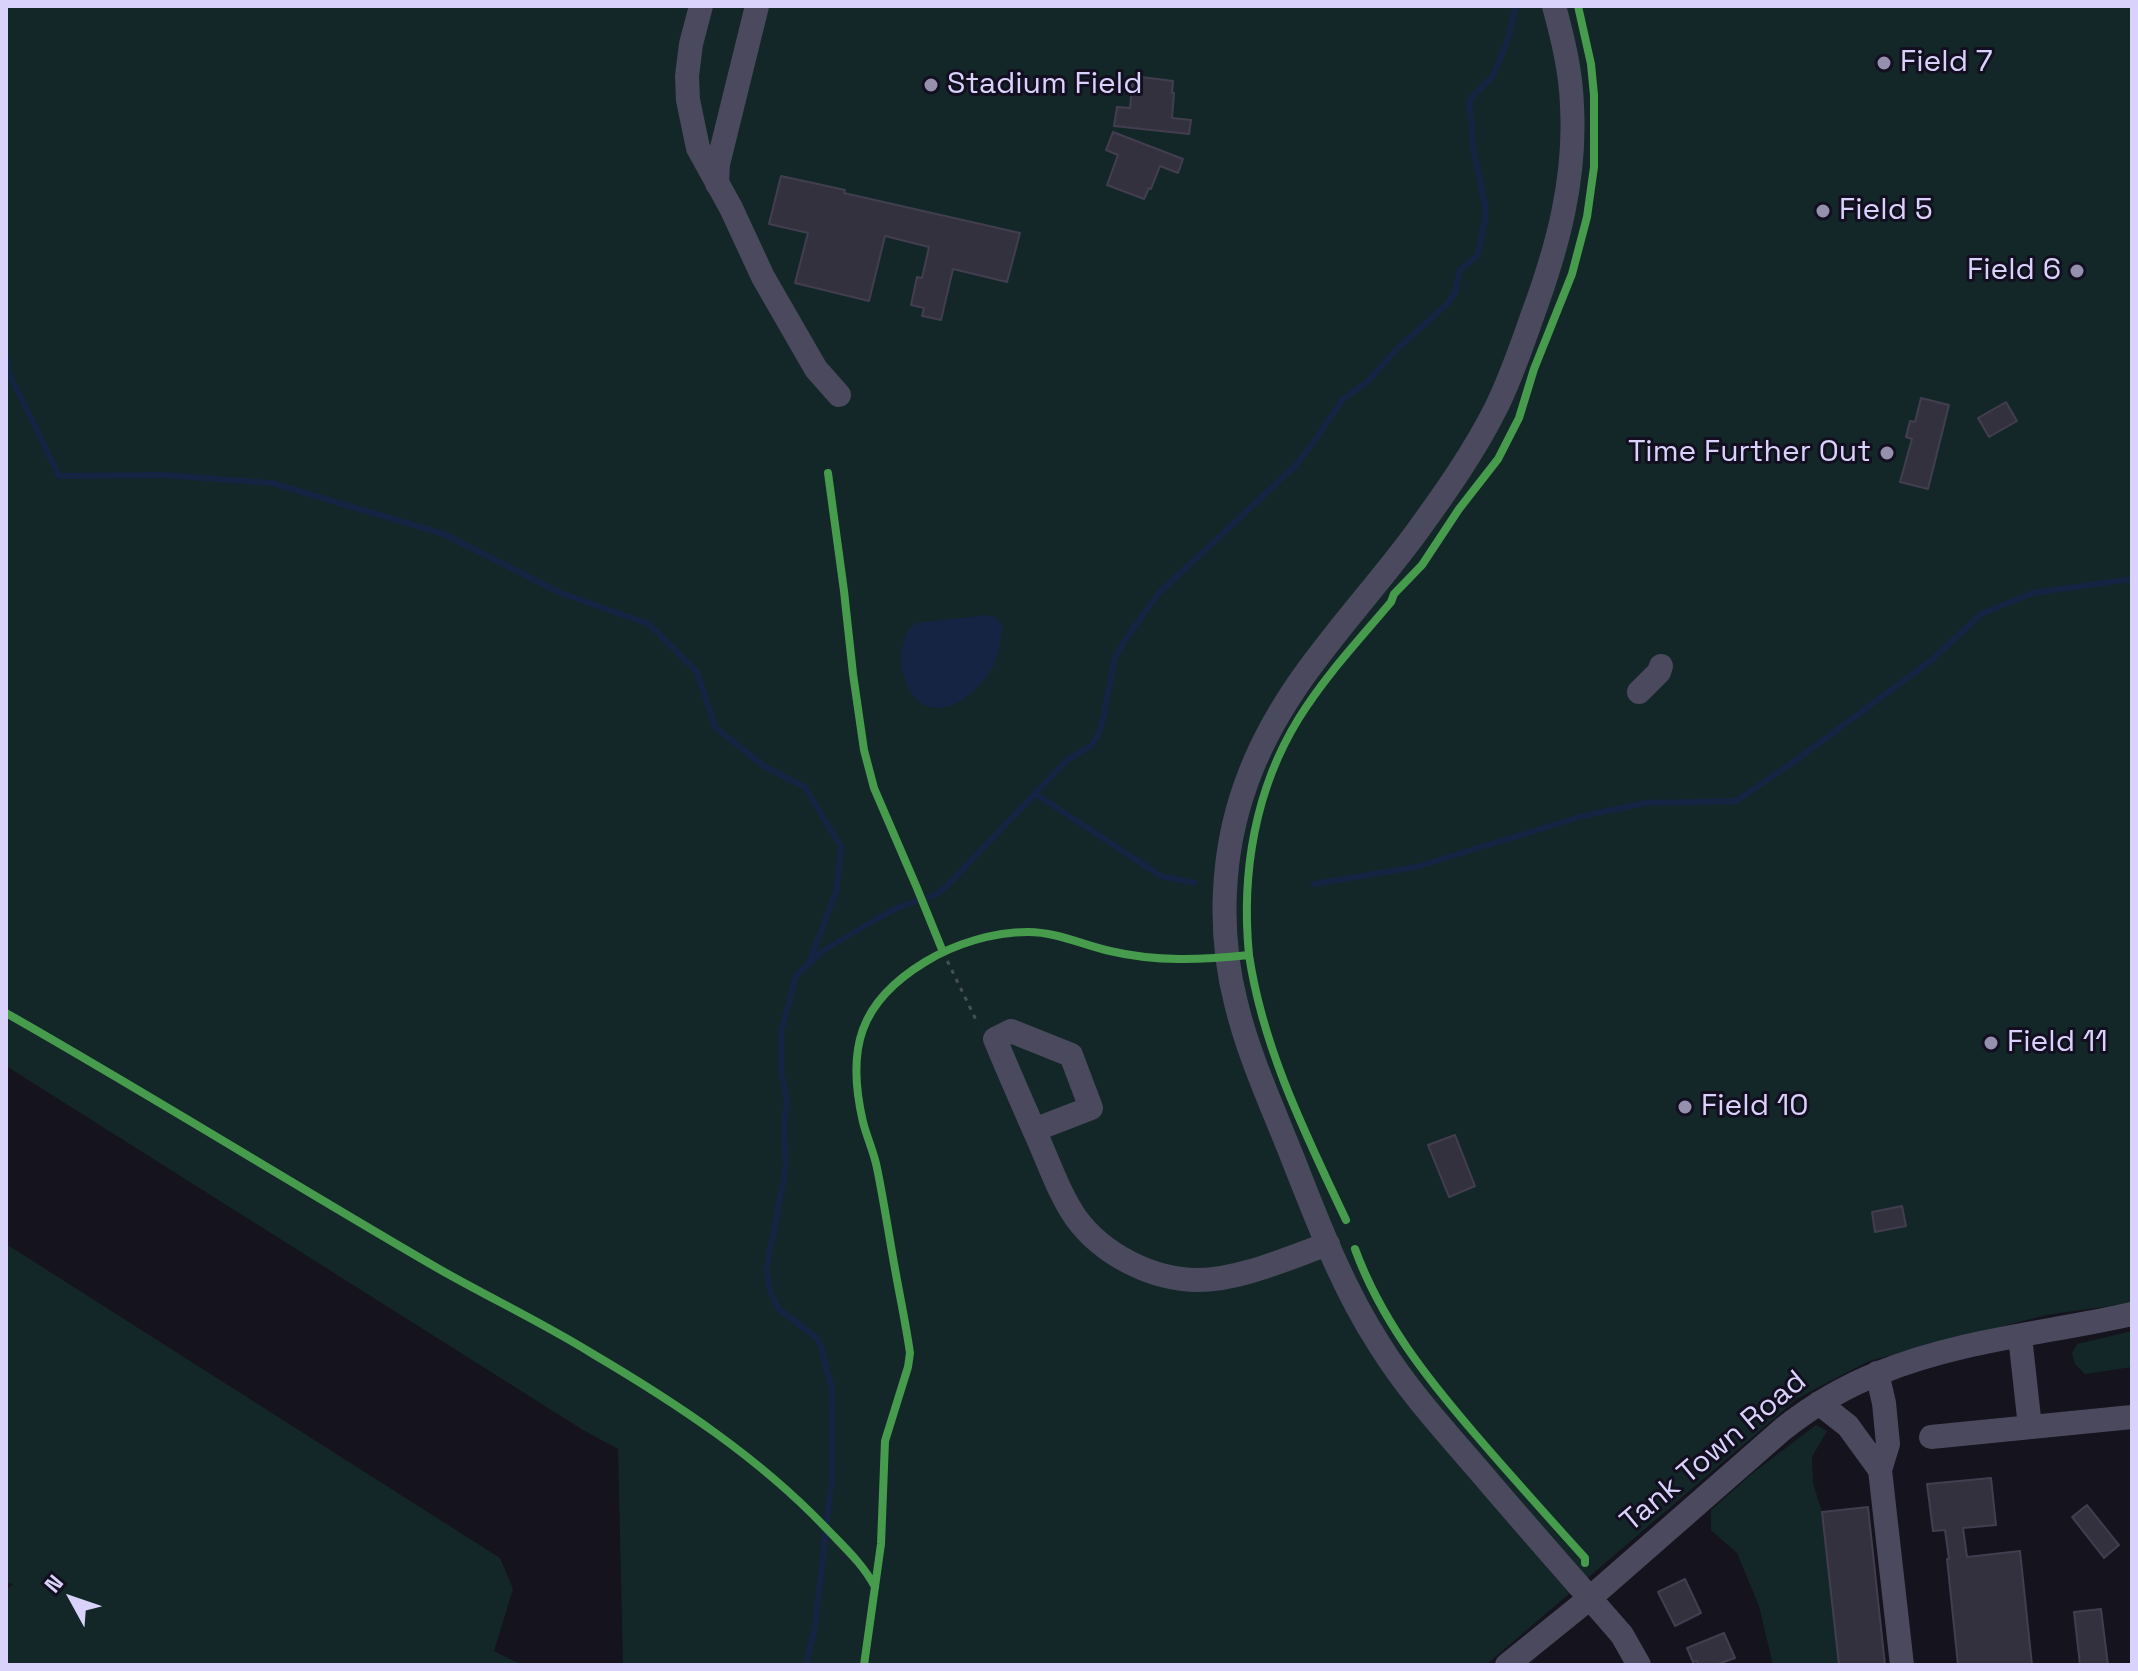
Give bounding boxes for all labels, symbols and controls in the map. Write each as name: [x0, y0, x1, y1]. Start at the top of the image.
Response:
place label: Field 7: [1900, 45, 1993, 81]
marker: Field 7: [1875, 54, 1893, 72]
place label: Stadium Field: [947, 67, 1142, 103]
marker: Stadium Field: [922, 76, 940, 94]
place label: Field 5: [1839, 193, 1933, 229]
marker: Field 5: [1814, 202, 1832, 220]
place label: Field 6: [1967, 253, 2061, 289]
marker: Field 6: [2068, 262, 2086, 280]
place label: Time Further Out: [1628, 435, 1871, 471]
marker: Time Further Out: [1878, 444, 1896, 462]
place label: Field 11: [2007, 1025, 2108, 1061]
marker: Field 11: [1982, 1034, 2000, 1052]
place label: Field 10: [1701, 1089, 1808, 1125]
marker: Field 10: [1676, 1098, 1694, 1116]
street label: Tank Town Road: [1614, 1364, 1814, 1540]
north arrow: [32, 1559, 112, 1639]
text: N: [38, 1569, 69, 1598]

